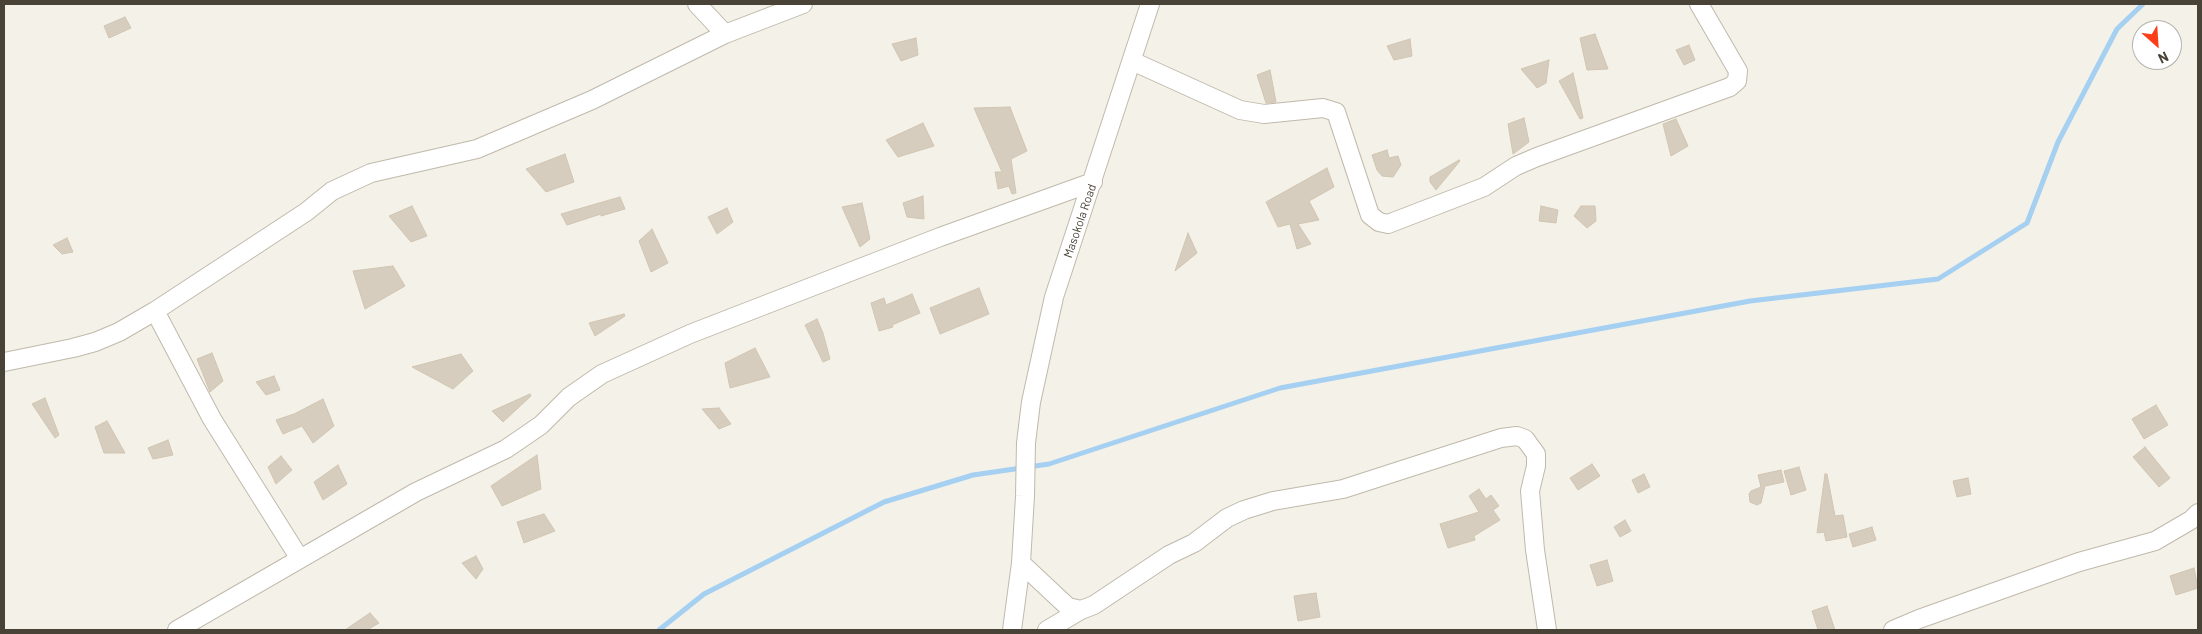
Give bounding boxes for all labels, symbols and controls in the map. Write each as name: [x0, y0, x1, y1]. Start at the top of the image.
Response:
north arrow: [2132, 20, 2182, 70]
text: N: [2155, 48, 2171, 68]
street label: Masokola Road: [1061, 182, 1099, 260]

